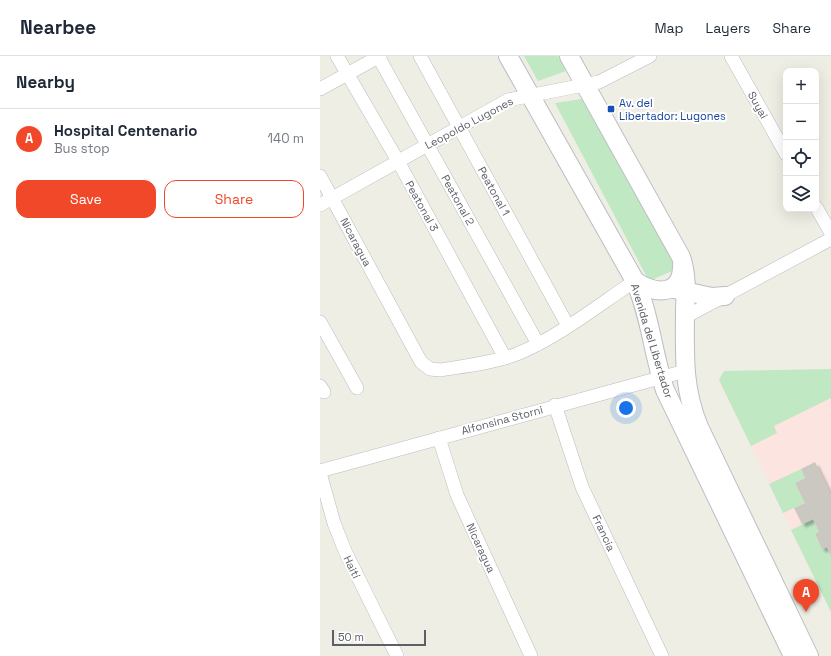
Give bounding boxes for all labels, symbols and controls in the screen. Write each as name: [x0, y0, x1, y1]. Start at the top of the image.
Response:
text: Nearbee: [20, 15, 96, 40]
text: Map: [654, 19, 684, 37]
text: Layers: [706, 19, 750, 37]
text: Share: [772, 19, 811, 37]
map controls: [783, 68, 819, 212]
button: +: [783, 68, 819, 104]
text: Nearby: [16, 71, 75, 93]
street label: Suyai: [745, 89, 771, 121]
street label: Leopoldo Lugones: [422, 94, 516, 152]
place label: Av. del Libertador: Lugones: [619, 96, 726, 123]
marker: Av. del Libertador: Lugones: [606, 104, 616, 114]
button: −: [783, 104, 819, 140]
text: Hospital Centenario: [54, 121, 197, 140]
text: A: [25, 130, 33, 147]
text: 140 m: [268, 130, 304, 147]
text: Bus stop: [54, 140, 110, 157]
button: locate: [783, 140, 819, 176]
street label: Peatonal 1: [475, 164, 513, 218]
street label: Peatonal 2: [438, 172, 478, 228]
button: layers: [783, 176, 819, 212]
street label: Peatonal 3: [402, 178, 442, 234]
button: Save: [16, 180, 156, 218]
button: Share: [164, 180, 304, 218]
street label: Nicaragua: [337, 215, 375, 269]
street label: Avenida del Libertador: [628, 282, 676, 400]
your location: [616, 398, 636, 418]
street label: Alfonsina Storni: [460, 402, 545, 438]
street label: Francia: [590, 513, 619, 554]
street label: Nicaragua: [463, 521, 499, 576]
street label: Haití: [340, 553, 364, 581]
pin: A: [793, 579, 819, 612]
scale bar: [332, 628, 426, 647]
text: 50 m: [338, 630, 364, 644]

